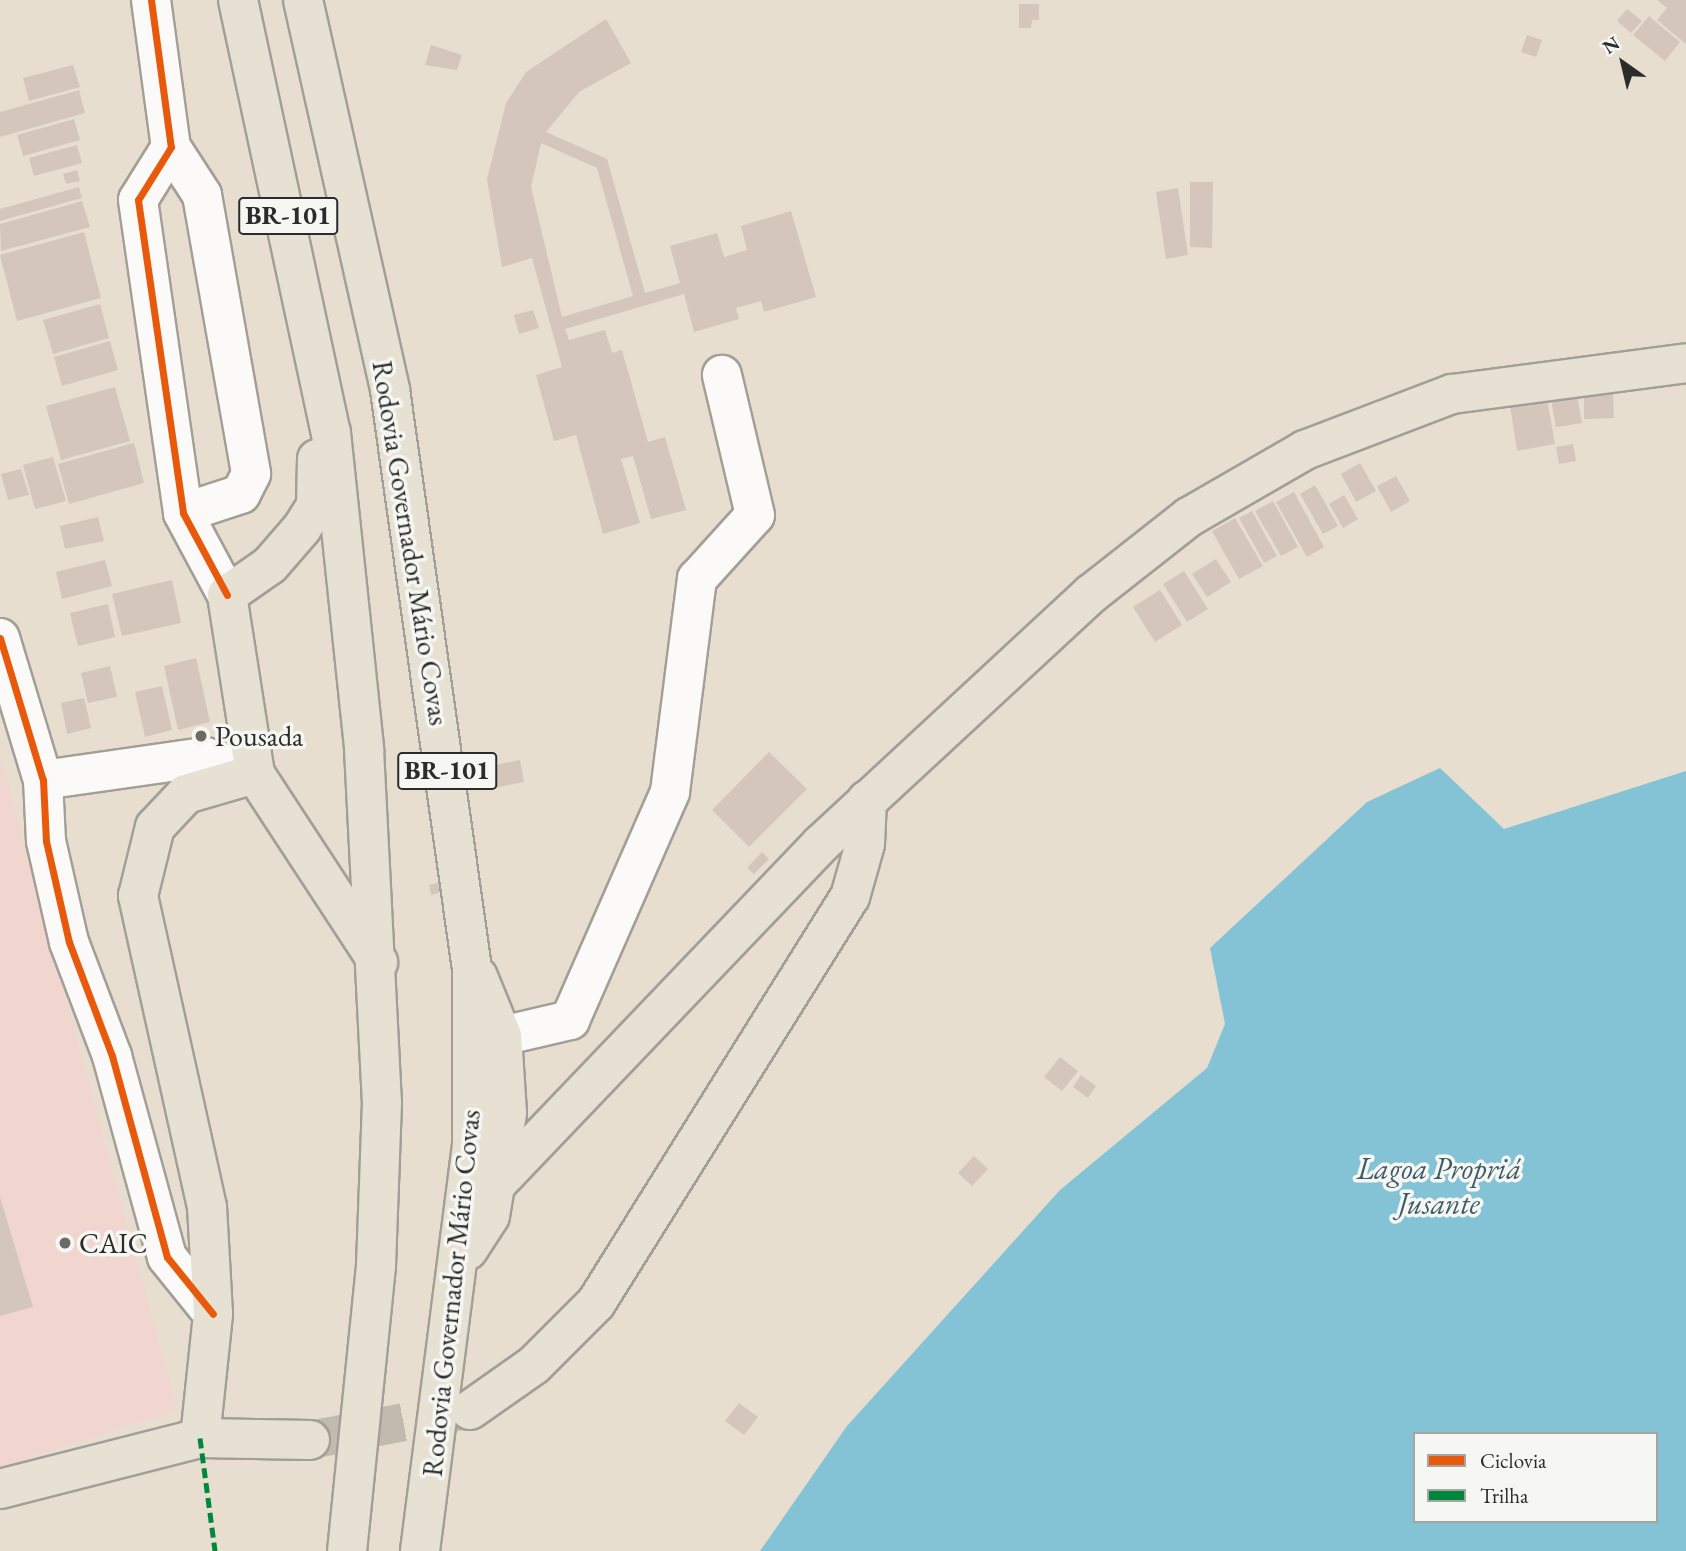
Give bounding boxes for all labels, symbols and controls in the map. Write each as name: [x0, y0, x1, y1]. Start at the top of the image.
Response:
north arrow: [1588, 28, 1658, 98]
text: N: [1598, 31, 1624, 60]
road number: BR-101: [237, 194, 339, 238]
street label: Rodovia Governador Mário Covas: [366, 358, 456, 728]
place label: Pousada: [215, 719, 303, 753]
marker: Pousada: [193, 728, 209, 744]
road number: BR-101: [396, 748, 498, 793]
street label: Rodovia Governador Mário Covas: [415, 1108, 487, 1478]
water label: Lagoa Propriá Jusante: [1357, 1151, 1521, 1222]
place label: CAIC: [79, 1226, 148, 1260]
marker: CAIC: [57, 1235, 73, 1251]
legend: [1413, 1432, 1658, 1523]
text: Ciclovia: [1480, 1447, 1546, 1474]
text: Trilha: [1480, 1482, 1528, 1509]

